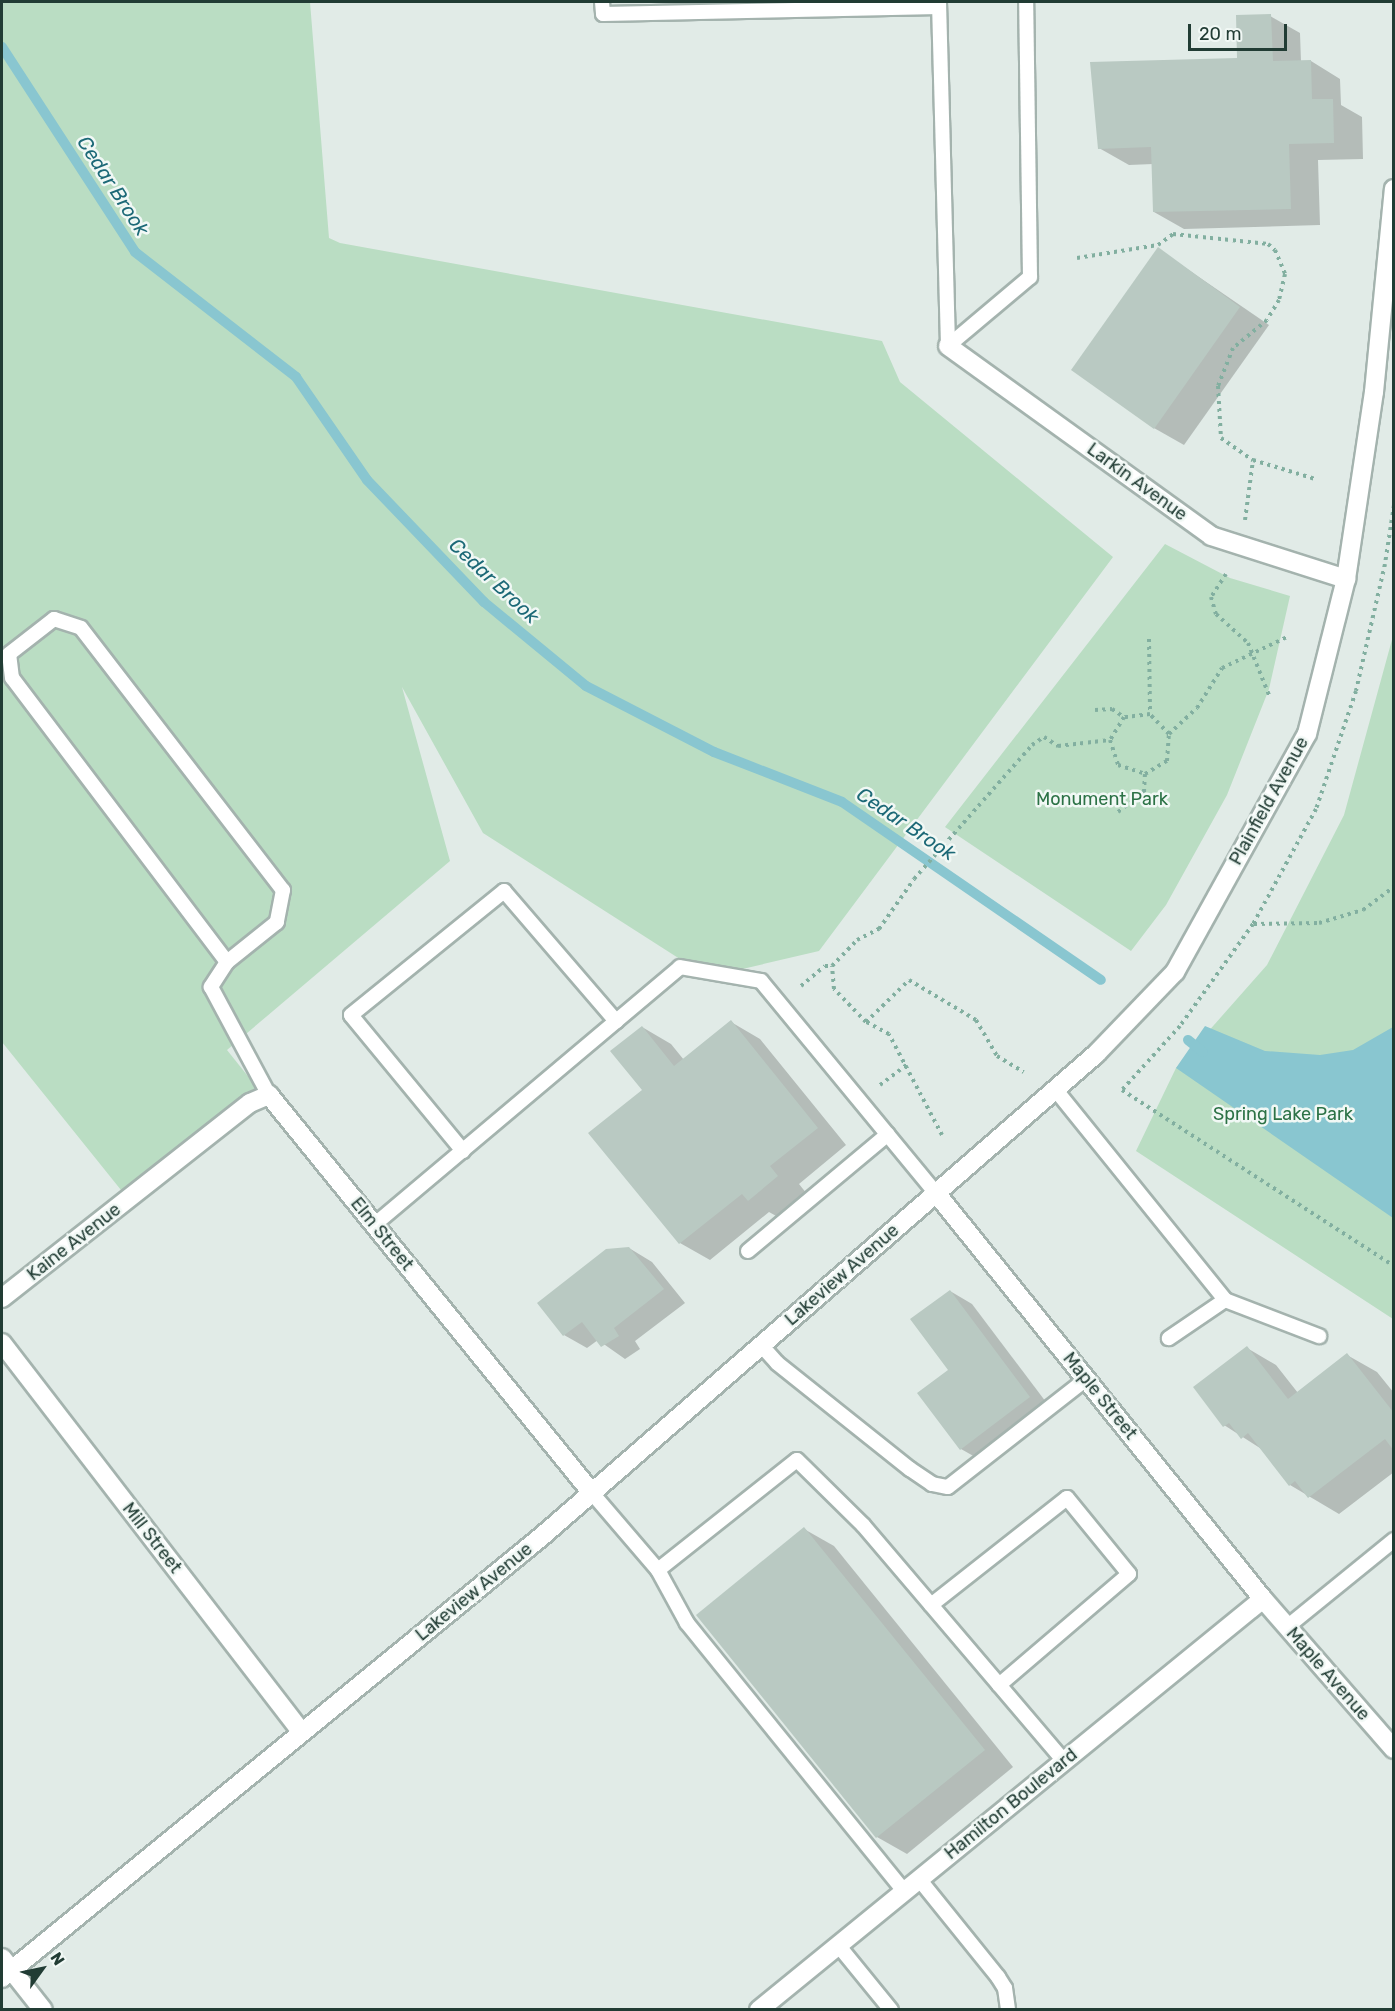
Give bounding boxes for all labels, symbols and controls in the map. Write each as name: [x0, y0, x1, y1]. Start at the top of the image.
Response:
scale bar: [1191, 12, 1290, 50]
text: 20 m: [1199, 23, 1241, 45]
water label: Cedar Brook: [72, 131, 154, 241]
street label: Larkin Avenue: [1083, 438, 1191, 526]
water label: Cedar Brook: [444, 533, 544, 629]
street label: Plainfield Avenue: [1225, 733, 1313, 869]
water label: Cedar Brook: [852, 782, 960, 866]
park label: Monument Park: [1036, 788, 1168, 810]
park label: Spring Lake Park: [1213, 1103, 1353, 1125]
street label: Elm Street: [346, 1193, 418, 1275]
street label: Kaine Avenue: [23, 1199, 125, 1285]
street label: Lakeview Avenue: [780, 1219, 904, 1331]
street label: Maple Street: [1058, 1348, 1142, 1444]
street label: Mill Street: [118, 1498, 186, 1578]
street label: Lakeview Avenue: [411, 1538, 537, 1646]
street label: Maple Avenue: [1282, 1623, 1374, 1725]
street label: Hamilton Boulevard: [940, 1744, 1082, 1864]
north arrow: [12, 1939, 72, 1999]
text: N: [46, 1949, 69, 1969]

